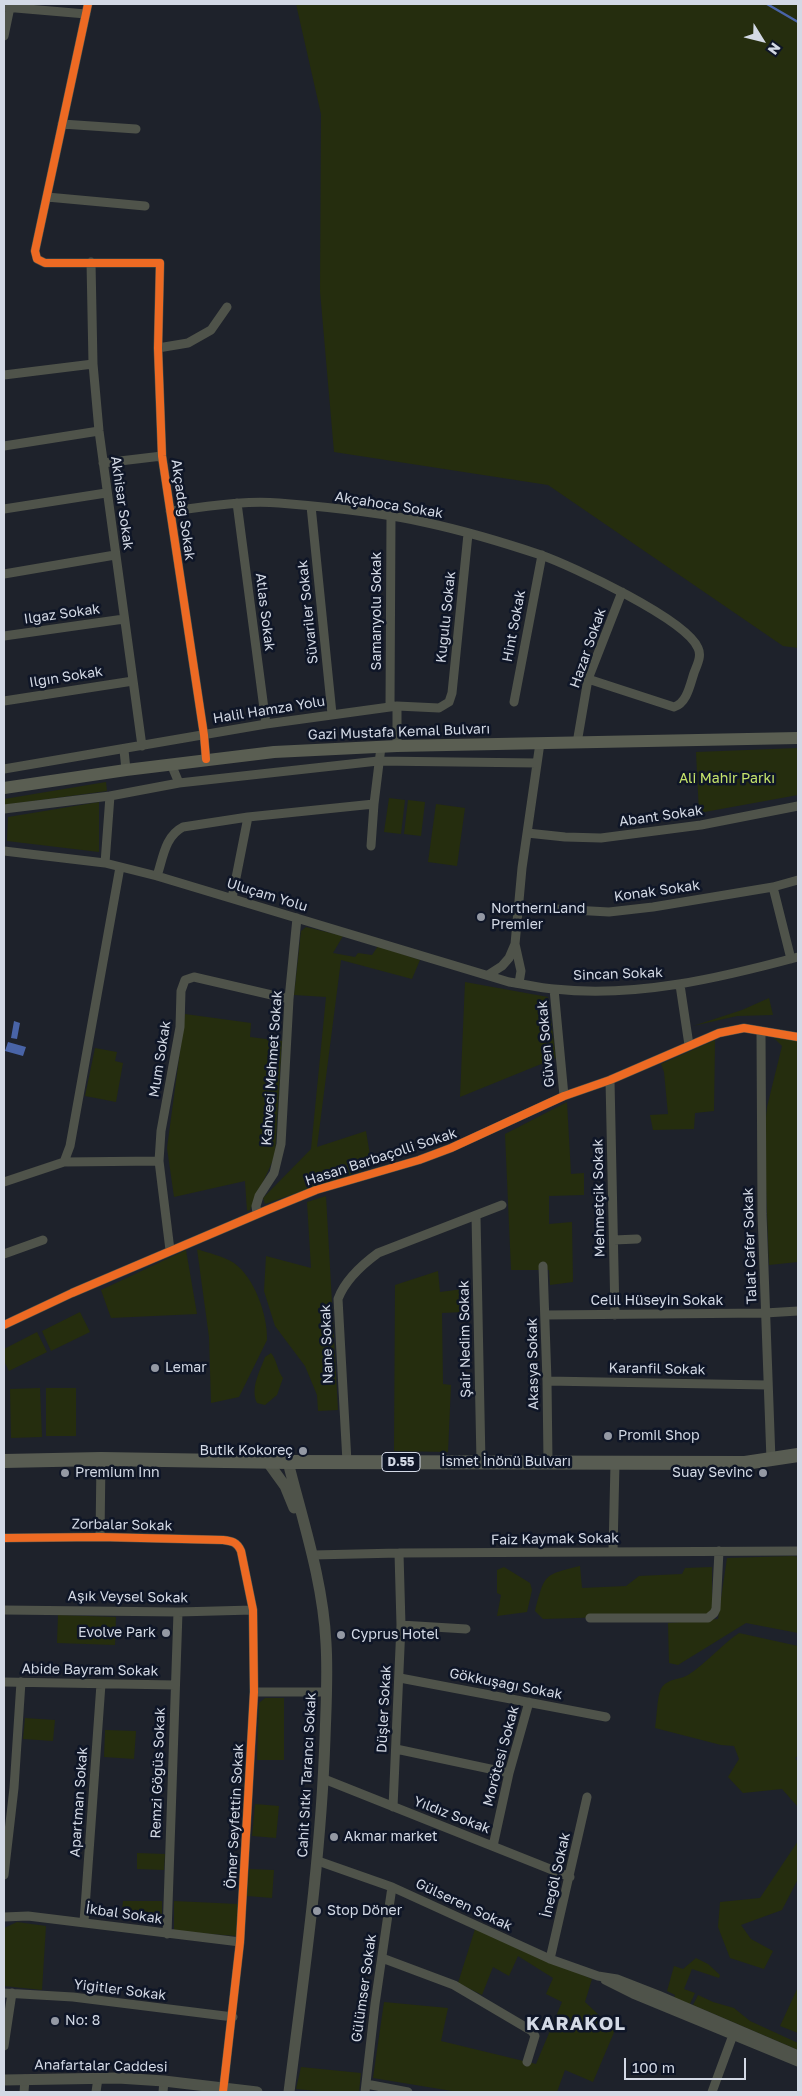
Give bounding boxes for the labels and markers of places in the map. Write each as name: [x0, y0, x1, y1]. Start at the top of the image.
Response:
place label: NorthernLand Premier: [491, 901, 585, 934]
marker: NorthernLand Premier: [475, 911, 487, 923]
place label: Lemar: [165, 1360, 207, 1376]
marker: Lemar: [149, 1362, 161, 1374]
place label: Promil Shop: [618, 1428, 700, 1444]
marker: Promil Shop: [602, 1430, 614, 1442]
place label: Butik Kokoreç: [200, 1443, 293, 1459]
marker: Butik Kokoreç: [297, 1445, 309, 1457]
place label: Premium Inn: [75, 1465, 160, 1481]
place label: Suay Sevinc: [672, 1465, 753, 1481]
marker: Premium Inn: [59, 1467, 71, 1479]
marker: Suay Sevinc: [757, 1467, 769, 1479]
place label: Evolve Park: [78, 1625, 156, 1641]
marker: Evolve Park: [160, 1627, 172, 1639]
place label: Cyprus Hotel: [351, 1627, 439, 1643]
marker: Cyprus Hotel: [335, 1629, 347, 1641]
place label: Akmar market: [344, 1829, 438, 1845]
marker: Akmar market: [328, 1831, 340, 1843]
place label: Stop Döner: [327, 1903, 402, 1919]
marker: Stop Döner: [311, 1905, 323, 1917]
place label: No: 8: [65, 2013, 100, 2029]
marker: No: 8: [49, 2015, 61, 2027]

